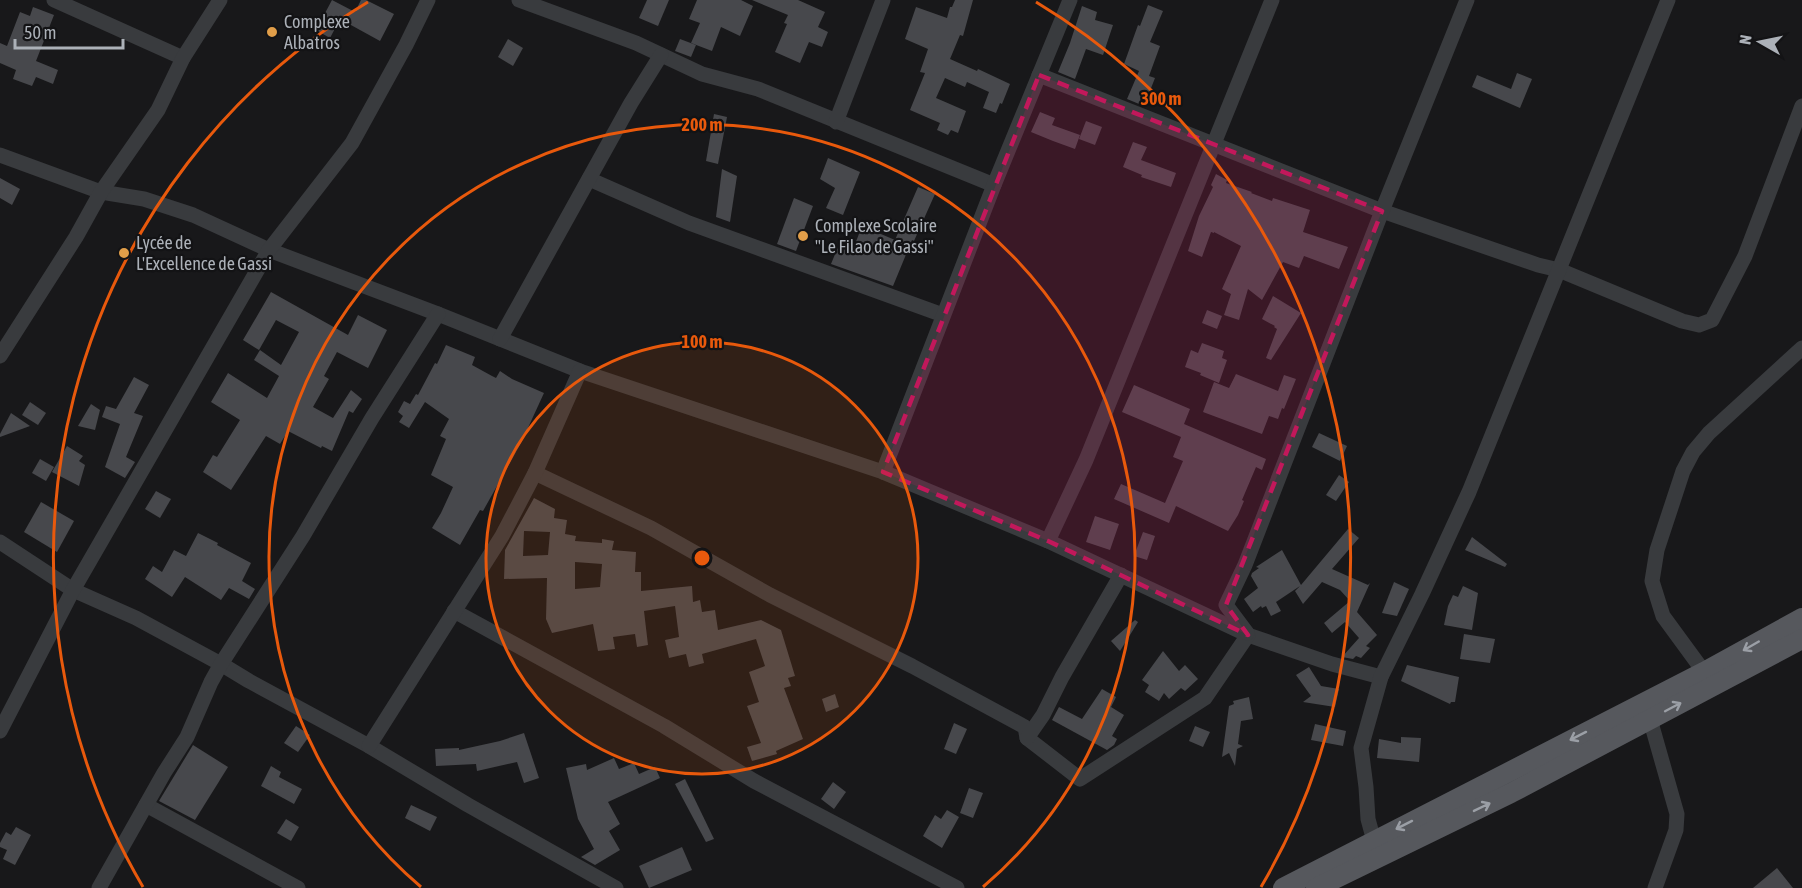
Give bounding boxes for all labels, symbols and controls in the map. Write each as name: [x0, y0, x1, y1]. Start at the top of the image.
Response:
place label: Complexe Albatros: [284, 11, 350, 53]
scale bar: [15, 12, 123, 50]
north arrow: [1730, 12, 1790, 72]
text: 50 m: [24, 22, 56, 43]
marker: Complexe Albatros: [265, 25, 279, 39]
text: N: [1736, 34, 1755, 46]
text: 300 m: [1141, 88, 1181, 109]
text: 200 m: [682, 114, 722, 135]
place label: Complexe Scolaire "Le Filao de Gassi": [815, 215, 937, 257]
marker: Complexe Scolaire "Le Filao de Gassi": [796, 229, 810, 243]
place label: Lycée de L'Excellence de Gassi: [136, 232, 272, 274]
marker: Lycée de L'Excellence de Gassi: [117, 246, 131, 260]
text: 100 m: [682, 331, 722, 352]
centre of rings: [692, 548, 712, 568]
one-way arrow: [1743, 640, 1760, 652]
one-way arrow: [1664, 701, 1681, 713]
one-way arrow: [1570, 730, 1587, 742]
one-way arrow: [1472, 801, 1490, 813]
one-way arrow: [1396, 820, 1414, 831]

